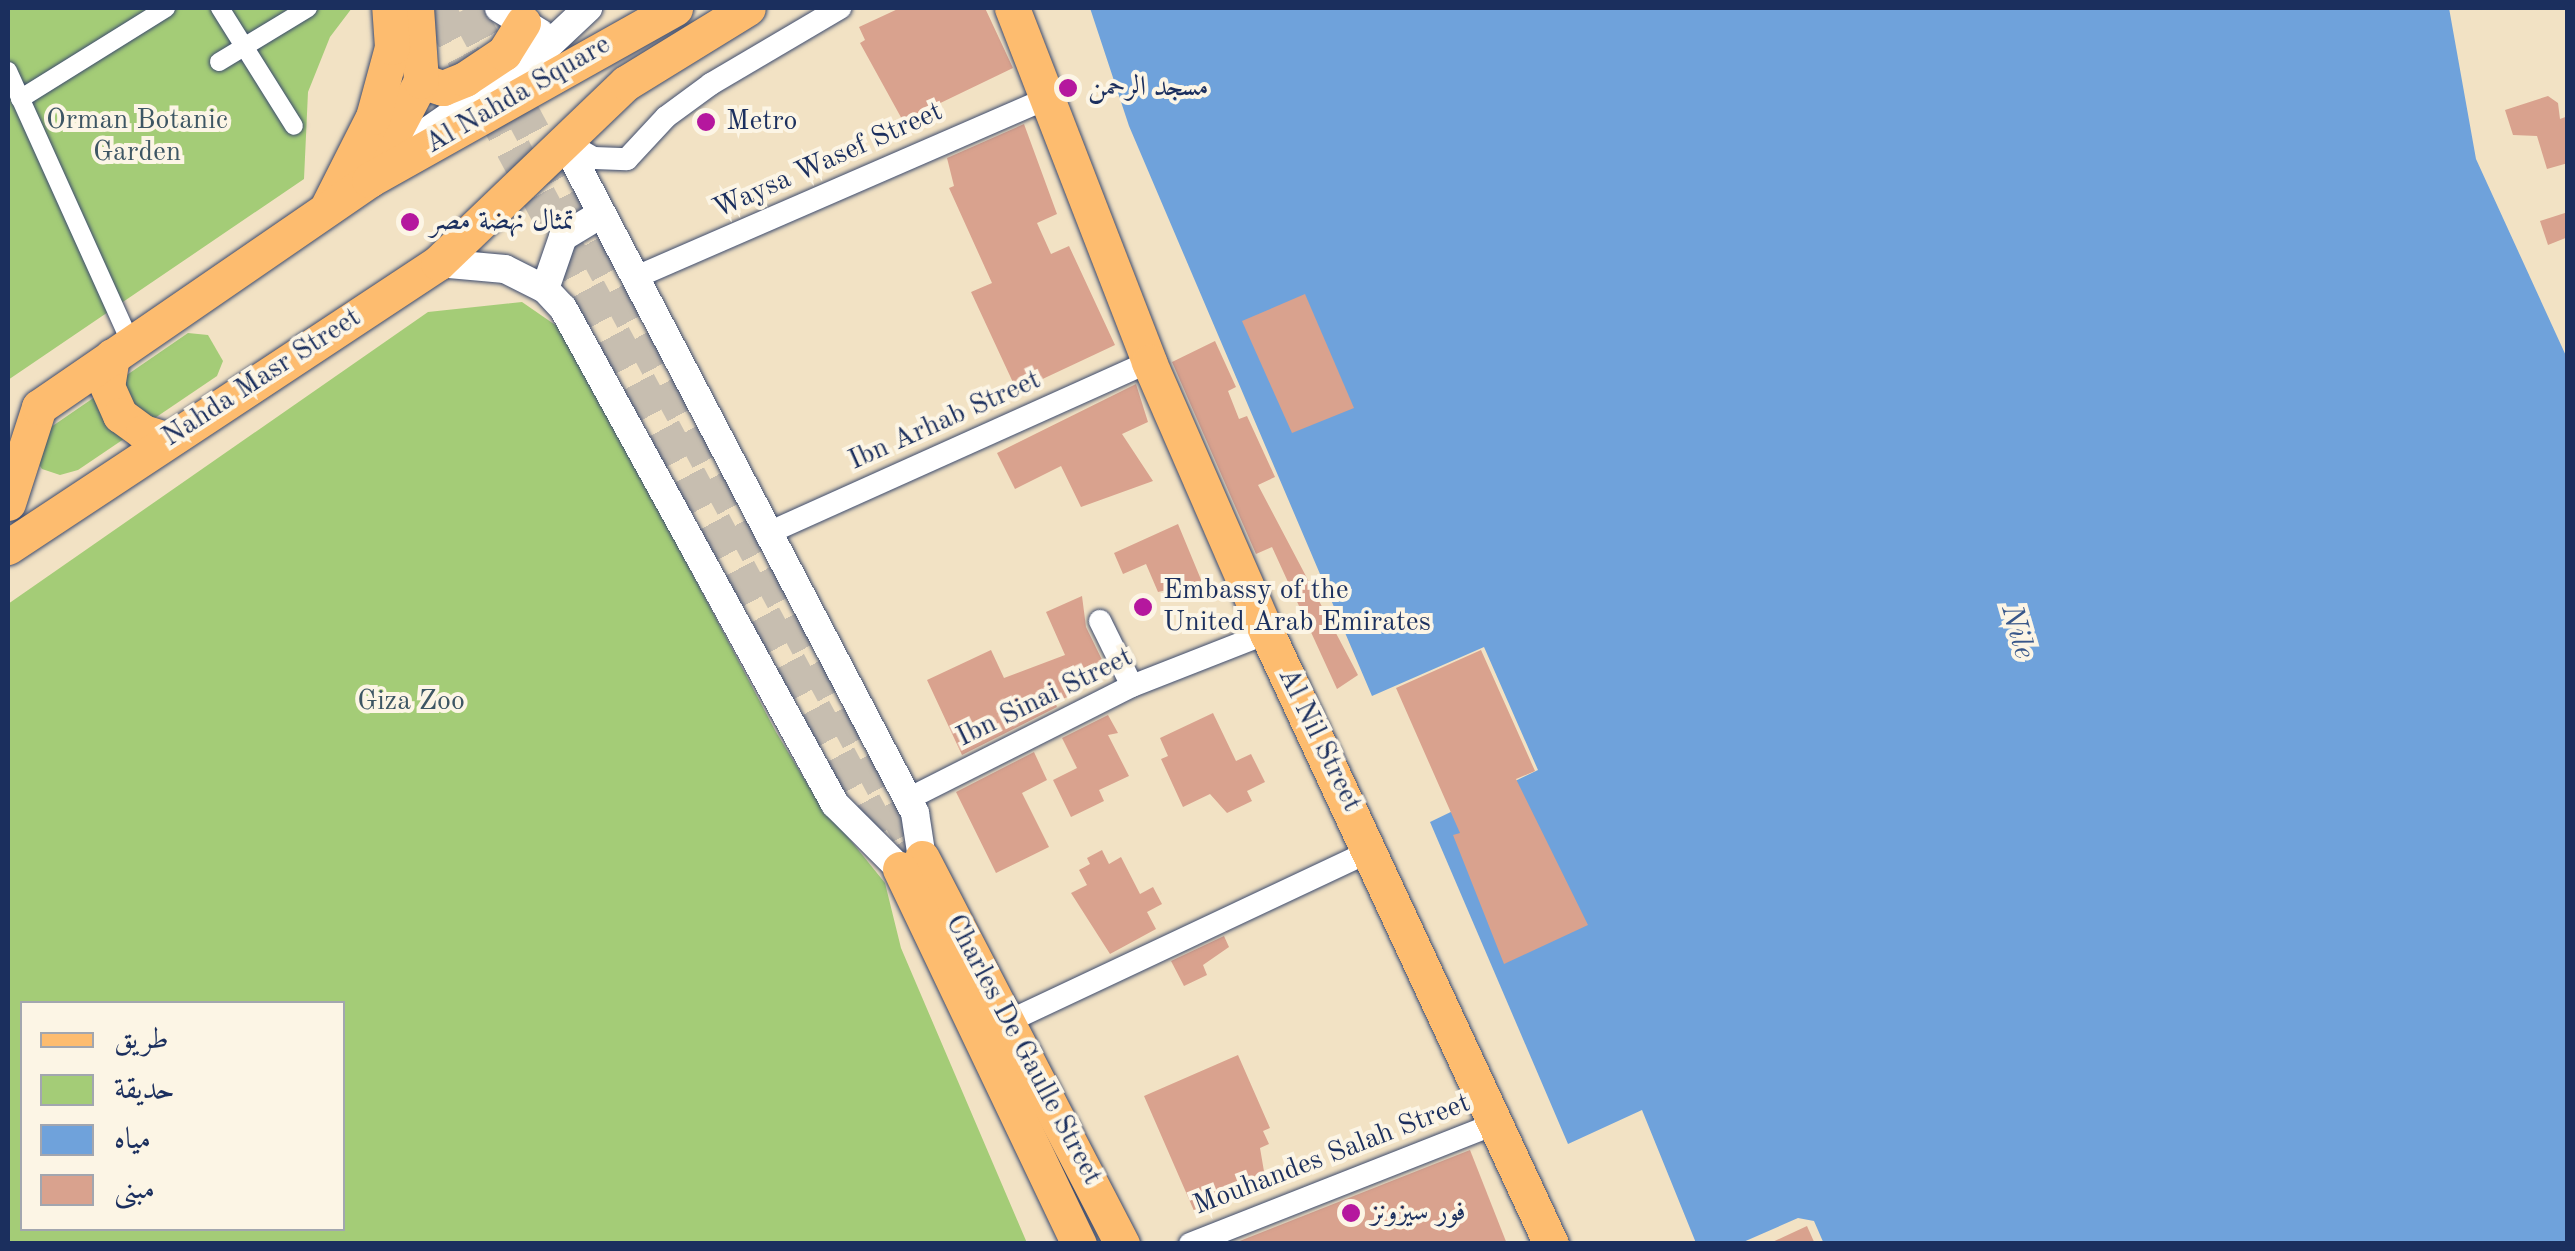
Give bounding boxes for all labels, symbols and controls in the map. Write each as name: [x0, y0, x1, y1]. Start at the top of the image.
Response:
street label: Al Nahda Square: [419, 28, 617, 162]
place label: مسجد الرحمن: [1088, 71, 1209, 105]
marker: مسجد الرحمن: [1057, 77, 1079, 99]
street label: Waysa Wasef Street: [708, 95, 948, 227]
park label: Orman Botanic Garden: [46, 104, 228, 170]
place label: Metro: [726, 105, 798, 139]
marker: Metro: [695, 111, 717, 133]
place label: تمثال نهضة مصر: [430, 205, 574, 239]
marker: تمثال نهضة مصر: [399, 211, 421, 233]
street label: Nahda Masr Street: [156, 301, 368, 455]
street label: Ibn Arhab Street: [844, 364, 1046, 478]
place label: Embassy of the United Arab Emirates: [1163, 574, 1431, 640]
marker: Embassy of the United Arab Emirates: [1132, 596, 1154, 618]
water label: Nile: [1992, 601, 2042, 663]
street label: Ibn Sinai Street: [951, 641, 1139, 755]
street label: Al Nil Street: [1270, 663, 1368, 817]
park label: Giza Zoo: [357, 685, 465, 719]
street label: Charles De Gaulle Street: [937, 909, 1109, 1191]
legend: [20, 1001, 345, 1231]
text: طريق: [114, 1025, 169, 1055]
text: حديقة: [114, 1075, 175, 1105]
street label: Mouhandes Salah Street: [1189, 1087, 1475, 1223]
text: مياه: [114, 1125, 151, 1155]
text: مبنى: [114, 1175, 155, 1205]
place label: فور سيزونز: [1371, 1196, 1466, 1230]
marker: فور سيزونز: [1340, 1202, 1362, 1224]

